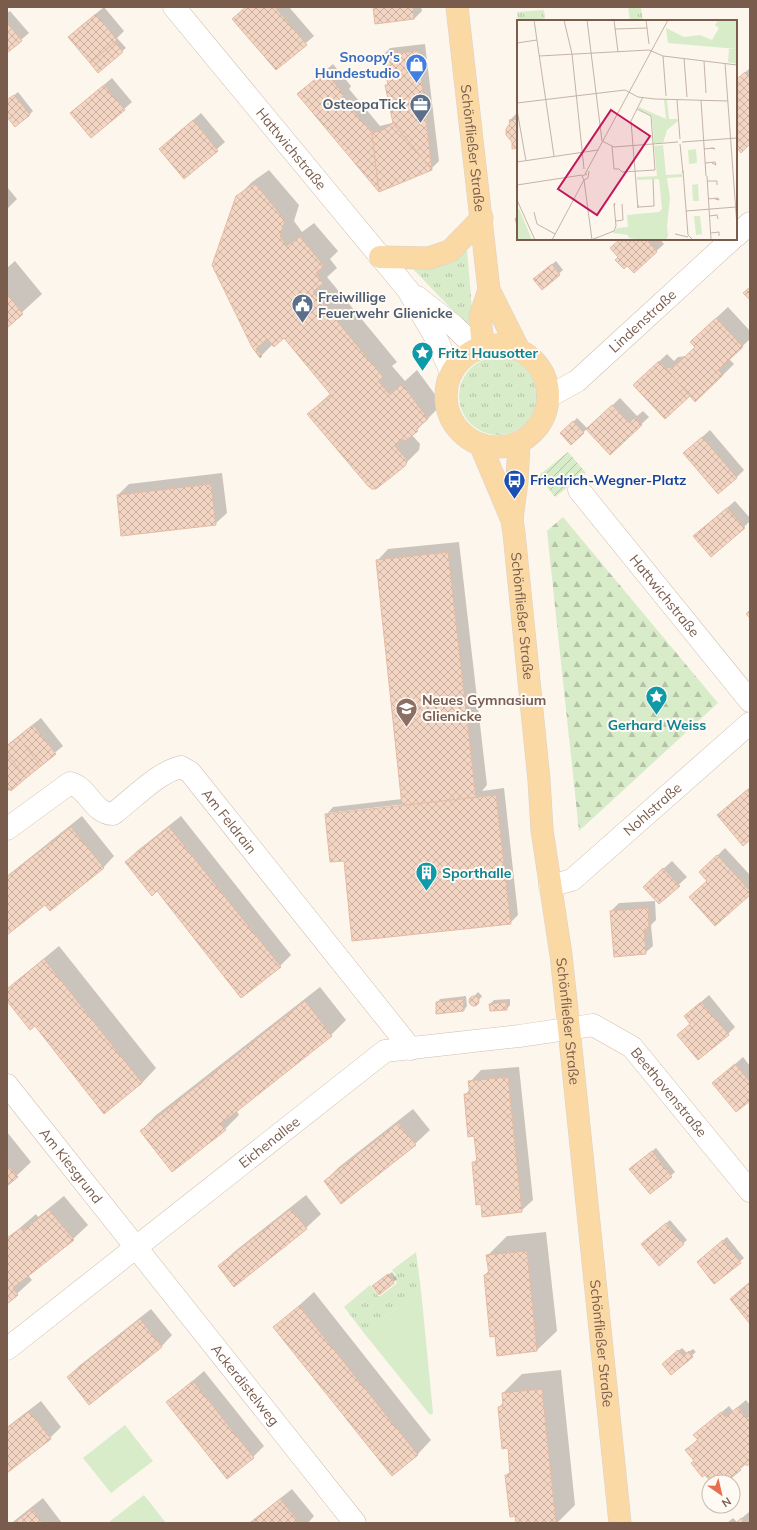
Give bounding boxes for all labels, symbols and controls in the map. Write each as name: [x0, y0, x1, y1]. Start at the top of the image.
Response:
inset map: [517, 20, 737, 240]
place label: Snoopy's Hundestudio: [315, 48, 400, 82]
shop icon: Snoopy's Hundestudio: [403, 52, 429, 85]
street label: Schönfließer Straße: [457, 84, 489, 213]
office icon: OsteopaTick: [408, 91, 434, 124]
place label: OsteopaTick: [322, 95, 406, 113]
street label: Hattwichstraße: [252, 104, 330, 194]
street label: Lindenstraße: [605, 286, 680, 356]
place label: Freiwillige Feuerwehr Glienicke: [318, 288, 453, 322]
public building icon: Freiwillige Feuerwehr Glienicke: [290, 292, 316, 325]
place icon: Fritz Hausotter: [410, 340, 436, 373]
place label: Fritz Hausotter: [438, 344, 538, 362]
bus stop icon: Friedrich-Wegner-Platz: [502, 467, 528, 500]
place label: Friedrich-Wegner-Platz: [530, 471, 686, 489]
street label: Schönfließer Straße: [507, 551, 538, 681]
street label: Hattwichstraße: [626, 551, 703, 641]
place icon: Gerhard Weiss: [644, 684, 670, 717]
place label: Neues Gymnasium Glienicke: [422, 691, 546, 725]
school or university icon: Neues Gymnasium Glienicke: [393, 695, 419, 728]
place label: Gerhard Weiss: [608, 716, 706, 734]
street label: Nohlstraße: [620, 779, 685, 840]
street label: Am Feldrain: [198, 785, 261, 857]
building icon: Sporthalle: [414, 860, 440, 893]
place label: Sporthalle: [442, 864, 512, 882]
street label: Schönfließer Straße: [552, 957, 584, 1086]
street label: Beethovenstraße: [627, 1044, 711, 1141]
street label: Eichenallee: [235, 1113, 303, 1172]
street label: Am Kiesgrund: [36, 1124, 107, 1207]
street label: Schönfließer Straße: [586, 1279, 617, 1408]
street label: Ackerdistelweg: [207, 1340, 283, 1429]
north arrow: [701, 1474, 741, 1514]
text: N: [719, 1494, 734, 1510]

